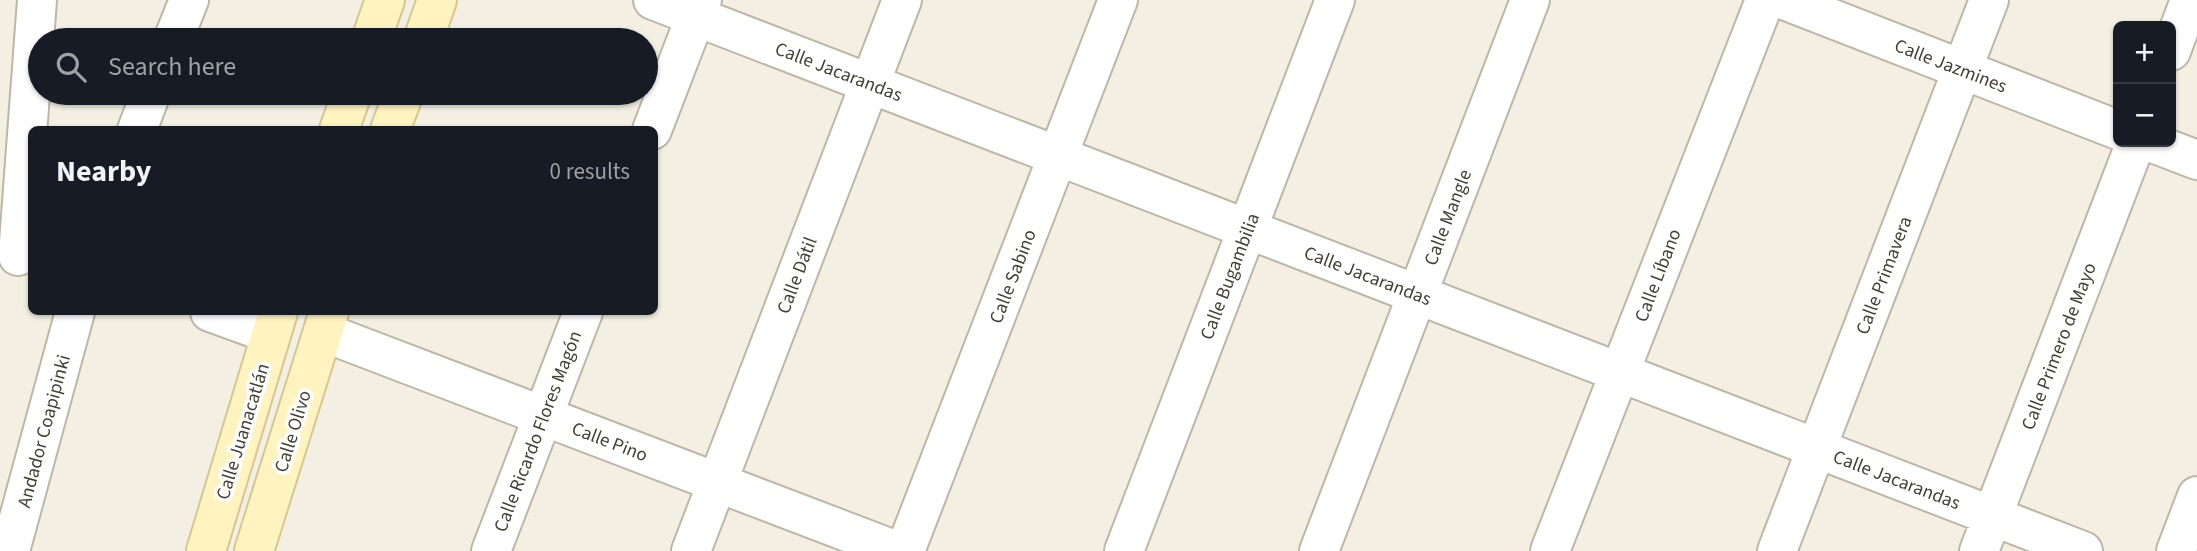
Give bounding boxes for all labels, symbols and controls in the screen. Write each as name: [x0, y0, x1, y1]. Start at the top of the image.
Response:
map controls: [2113, 21, 2176, 147]
button: +: [2113, 21, 2176, 84]
search box: [28, 28, 658, 105]
street label: Calle Jazmines: [1890, 33, 2011, 100]
street label: Calle Jacarandas: [771, 36, 906, 109]
icon: search: [52, 48, 90, 86]
text: Search here: [108, 48, 236, 85]
button: −: [2113, 84, 2176, 147]
text: Nearby: [56, 150, 151, 193]
text: 0 results: [550, 155, 630, 188]
street label: Calle Mangle: [1418, 166, 1479, 270]
street label: Calle Bugambilia: [1194, 209, 1267, 344]
street label: Calle Primavera: [1849, 213, 1919, 339]
street label: Calle Líbano: [1628, 225, 1689, 326]
street label: Calle Sabino: [983, 226, 1044, 328]
street label: Calle Dátil: [770, 233, 824, 318]
street label: Calle Jacarandas: [1300, 240, 1435, 313]
street label: Calle Primero de Mayo: [2015, 259, 2104, 434]
street label: Calle Ricardo Flores Magón: [488, 327, 589, 536]
street label: Andador Coapipinki: [11, 352, 78, 511]
street label: Calle Juanacatlán: [210, 360, 277, 503]
street label: Calle Olivo: [268, 387, 319, 476]
street label: Calle Pino: [568, 416, 651, 469]
street label: Calle Jacarandas: [1829, 444, 1964, 517]

